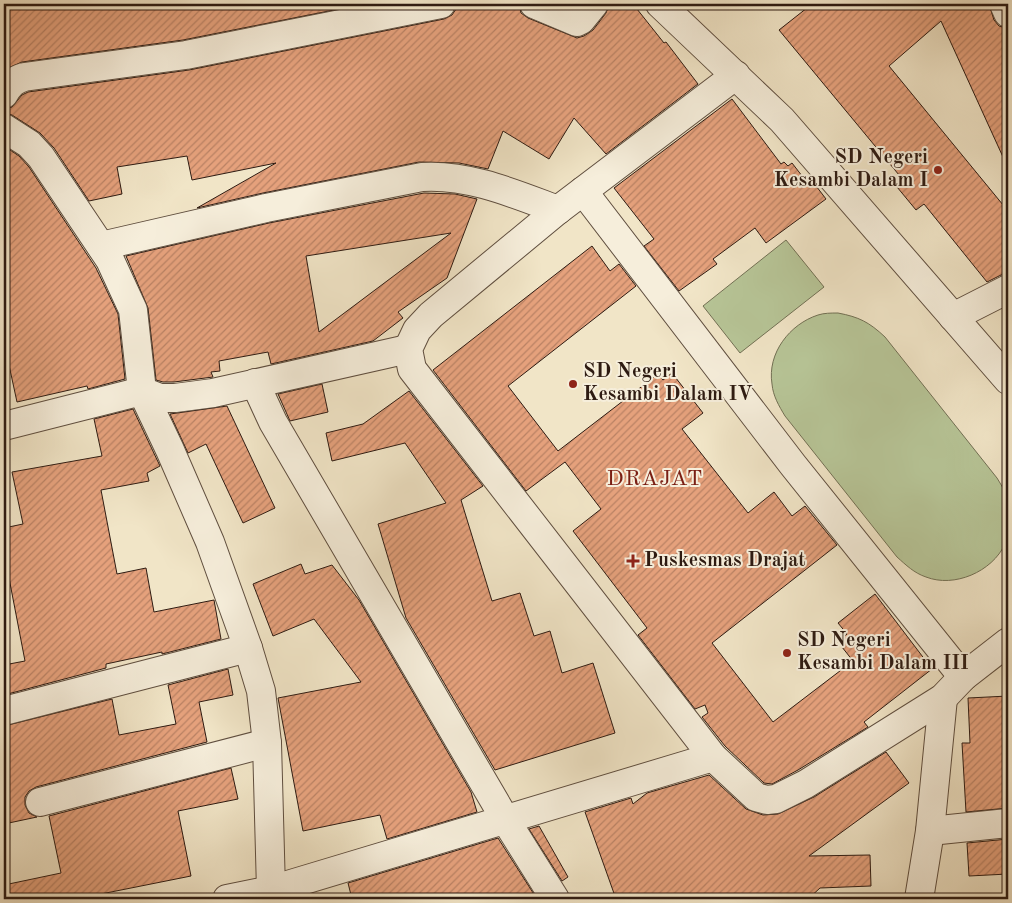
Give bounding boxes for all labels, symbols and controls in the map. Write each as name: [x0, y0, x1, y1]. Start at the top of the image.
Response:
place label: SD Negeri Kesambi Dalam I: [774, 148, 928, 191]
marker: SD Negeri Kesambi Dalam I: [932, 164, 944, 176]
place label: SD Negeri Kesambi Dalam IV: [583, 362, 753, 405]
marker: SD Negeri Kesambi Dalam IV: [567, 378, 579, 390]
district label: DRAJAT: [607, 468, 703, 490]
place label: Puskesmas Drajat: [644, 551, 806, 571]
marker: Puskesmas Drajat: [626, 554, 640, 568]
place label: SD Negeri Kesambi Dalam III: [797, 631, 969, 674]
marker: SD Negeri Kesambi Dalam III: [781, 647, 793, 659]

